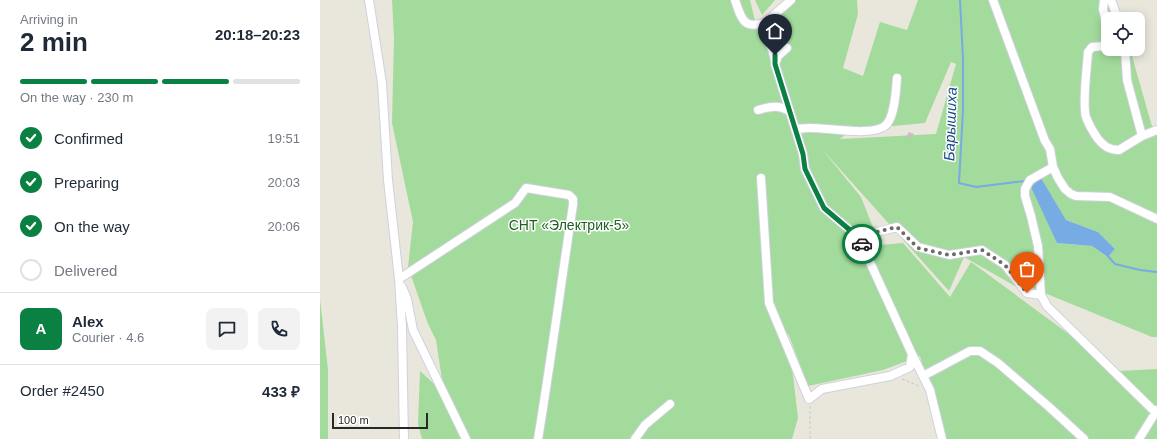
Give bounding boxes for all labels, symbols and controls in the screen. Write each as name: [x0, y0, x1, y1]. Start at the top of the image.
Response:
text: Arriving in: [20, 12, 78, 27]
map controls: [1101, 12, 1145, 56]
button: locate: [1101, 12, 1145, 56]
pin: [758, 14, 792, 55]
icon: home: [764, 20, 786, 42]
text: 20:18–20:23: [215, 26, 300, 43]
text: 2 min: [20, 27, 88, 57]
water label: Барышиха: [940, 87, 960, 161]
text: On the way · 230 m: [20, 90, 133, 105]
icon: check: [20, 127, 42, 149]
text: Confirmed: [54, 130, 123, 147]
text: 19:51: [267, 131, 300, 146]
icon: check: [20, 171, 42, 193]
text: Preparing: [54, 174, 119, 191]
text: 20:03: [267, 175, 300, 190]
icon: check: [20, 215, 42, 237]
park label: СНТ «Электрик-5»: [509, 217, 630, 233]
text: On the way: [54, 218, 130, 235]
text: 20:06: [267, 219, 300, 234]
courier: [842, 224, 882, 264]
icon: car: [851, 233, 873, 255]
pin: [1010, 252, 1044, 293]
icon: bag: [1016, 258, 1038, 280]
text: Delivered: [54, 262, 117, 279]
button: chat: [206, 308, 248, 350]
button: phone: [258, 308, 300, 350]
text: Alex: [72, 313, 104, 330]
text: A: [36, 320, 46, 337]
text: Courier · 4.6: [72, 330, 144, 345]
text: Order #2450: [20, 382, 104, 399]
text: 433 ₽: [262, 383, 300, 400]
scale bar: [332, 411, 428, 430]
text: 100 m: [338, 414, 369, 426]

